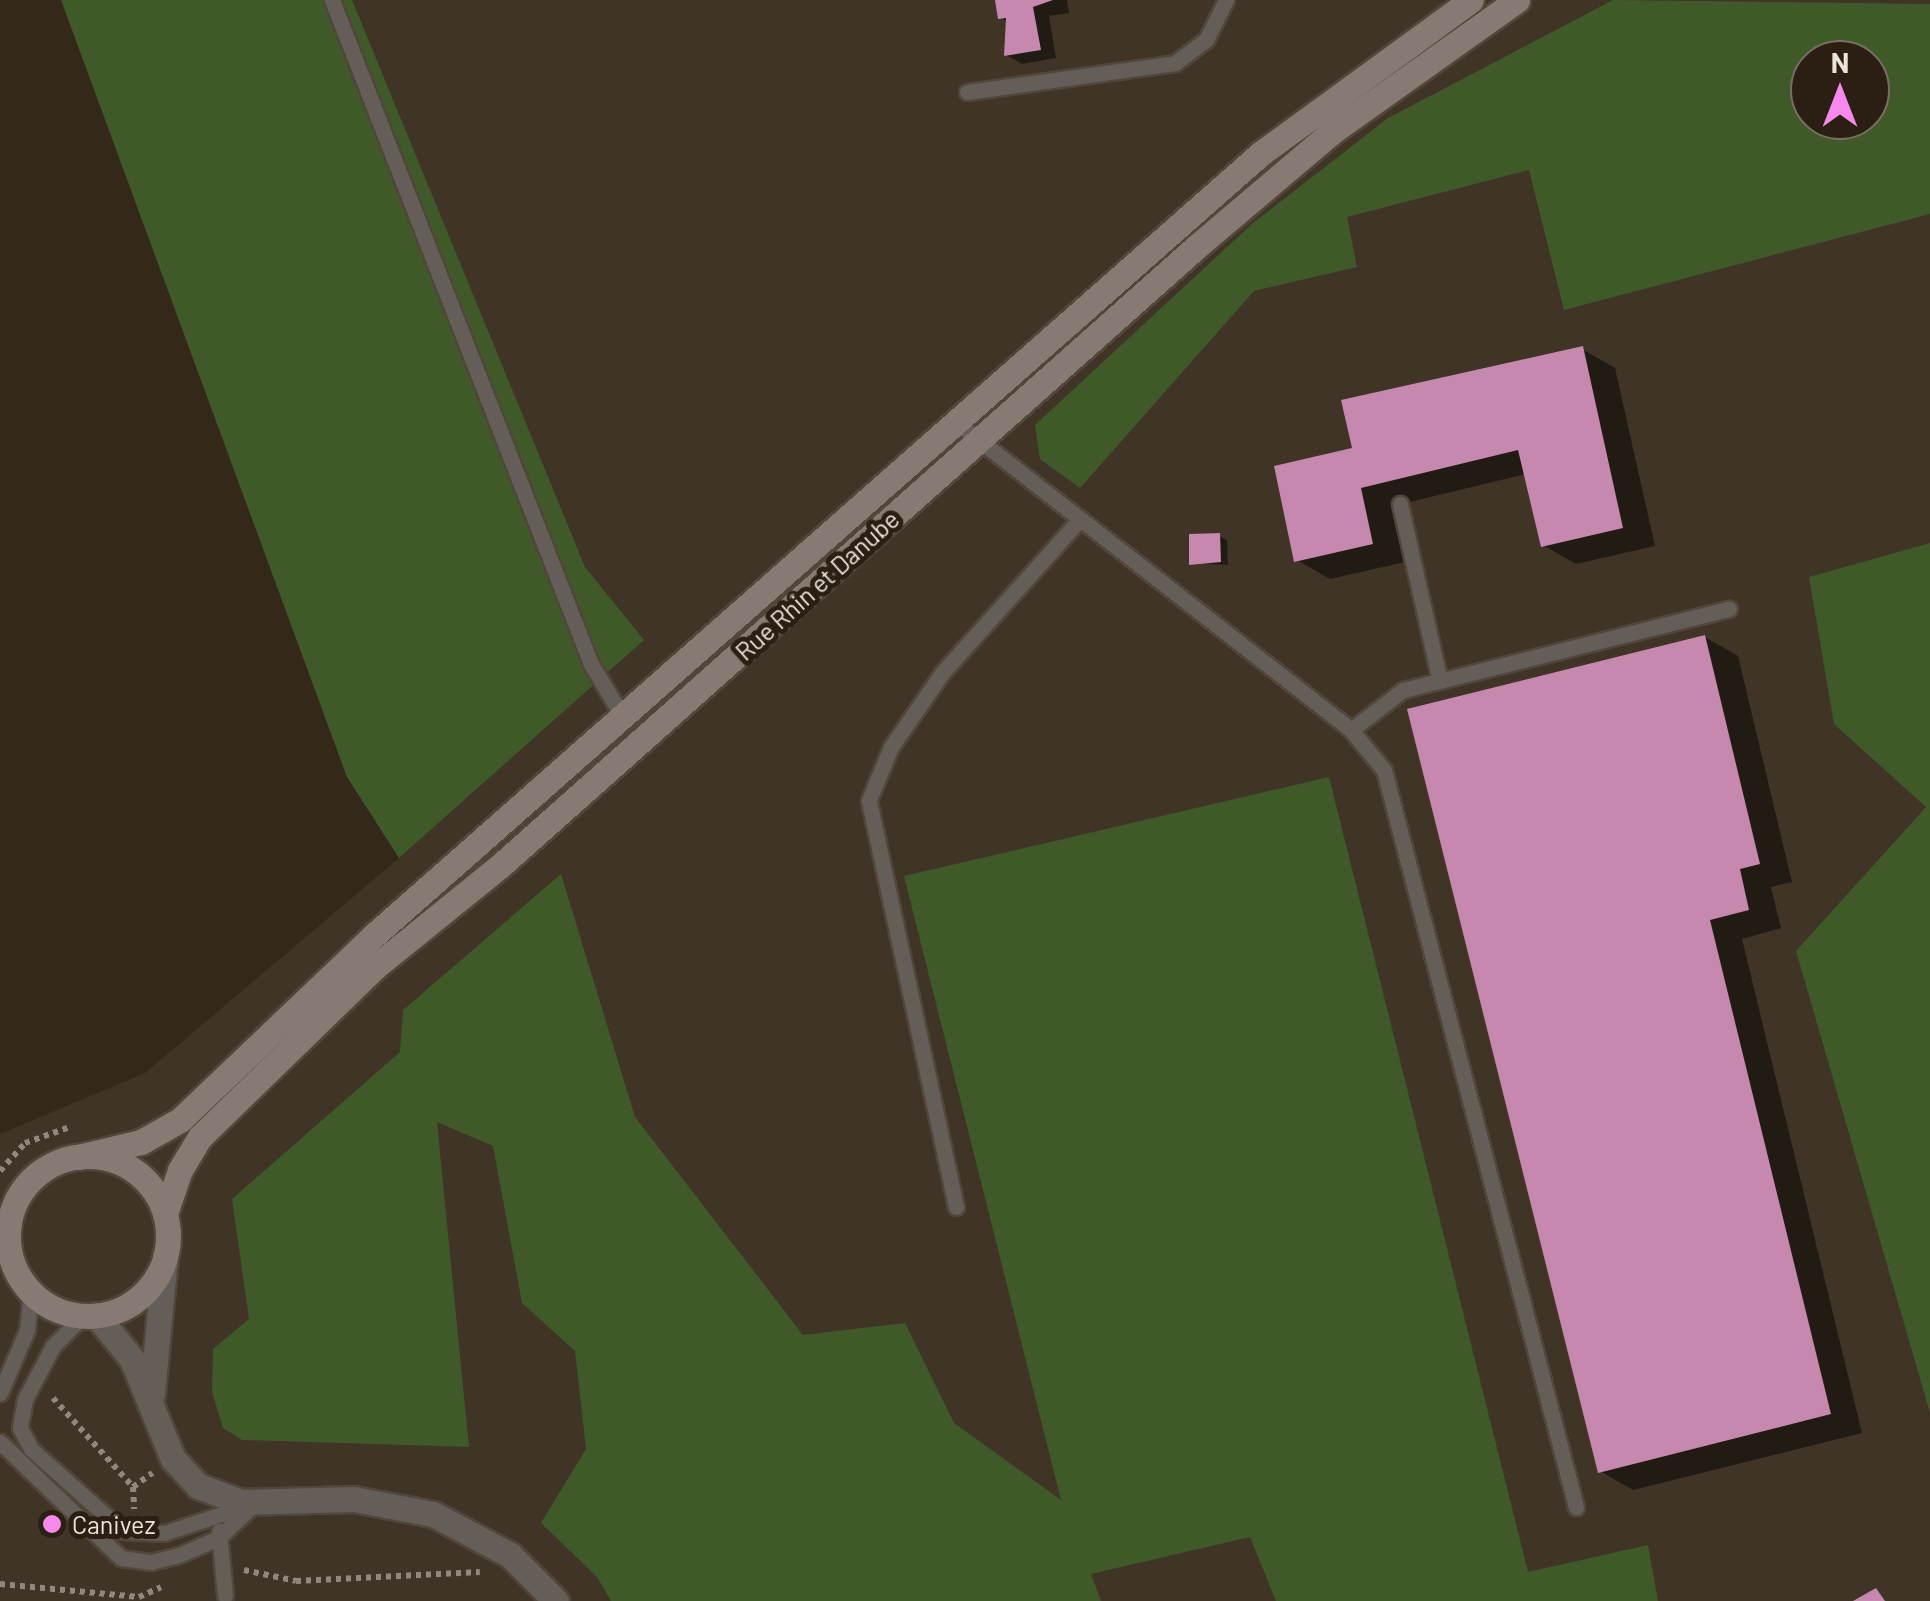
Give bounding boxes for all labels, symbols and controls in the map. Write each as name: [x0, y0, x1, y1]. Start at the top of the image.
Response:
north arrow: [1790, 40, 1890, 140]
text: N: [1831, 45, 1849, 79]
street label: Rue Rhin et Danube: [729, 504, 905, 666]
place label: Canivez: [72, 1509, 156, 1539]
marker: Canivez: [41, 1513, 63, 1535]

